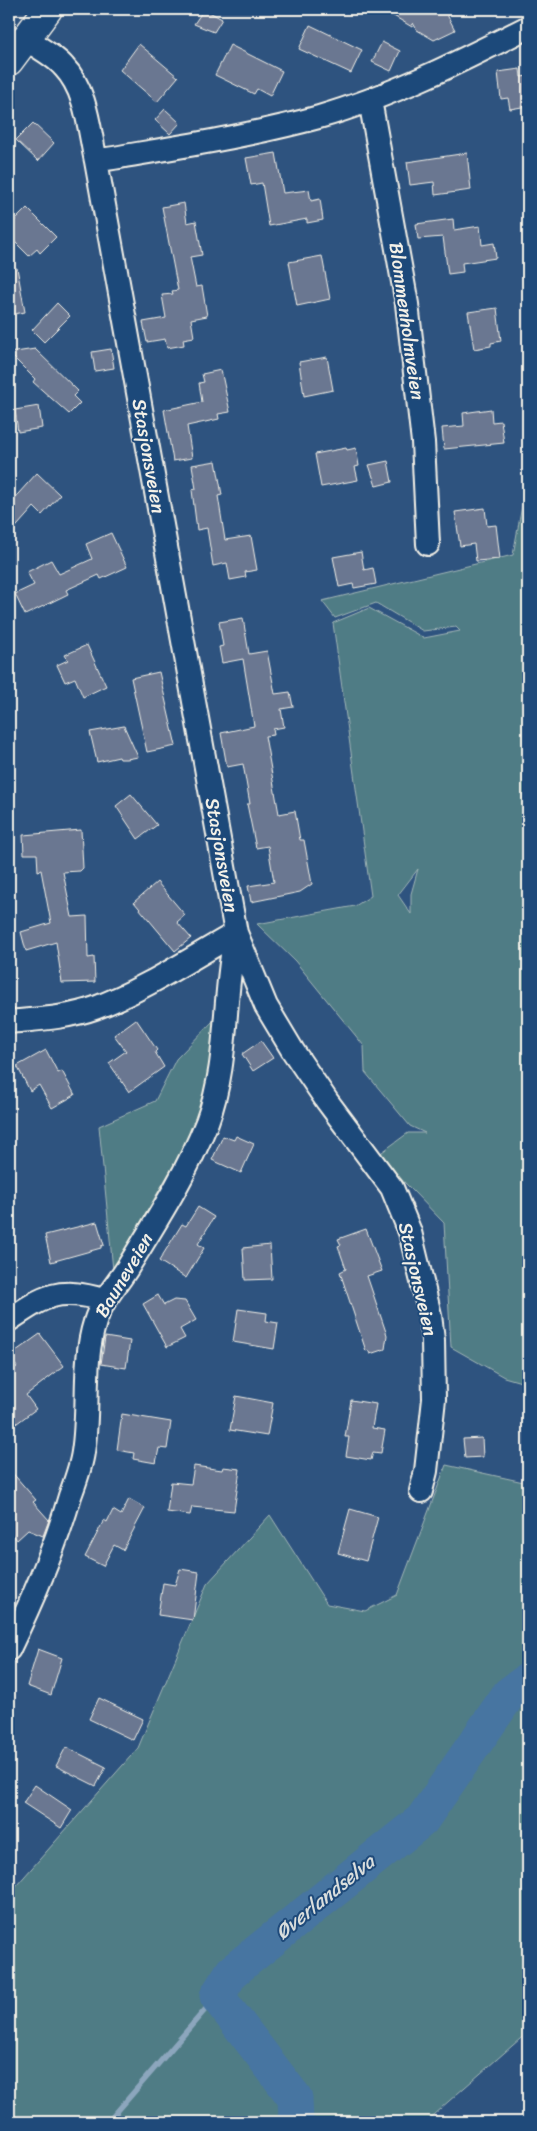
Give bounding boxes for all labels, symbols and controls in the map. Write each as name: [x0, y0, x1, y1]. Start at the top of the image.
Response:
street label: Blommenholmveien: [380, 240, 434, 402]
street label: Stasjonsveien: [123, 396, 175, 516]
street label: Stasjonsveien: [196, 795, 248, 915]
street label: Stasjonsveien: [389, 1219, 447, 1339]
street label: Bauneveien: [86, 1226, 162, 1324]
water label: Øverlandselva: [267, 1844, 384, 1949]

